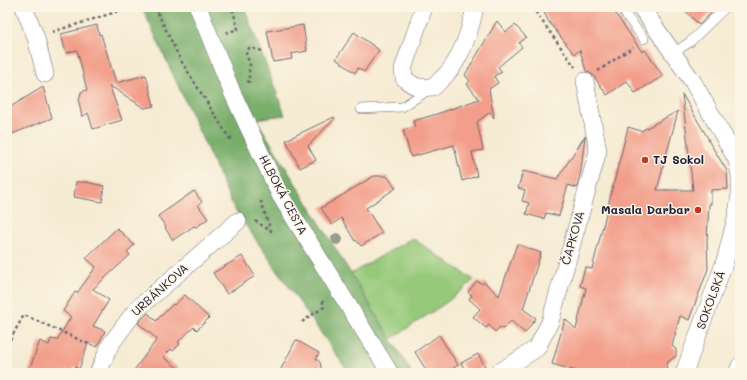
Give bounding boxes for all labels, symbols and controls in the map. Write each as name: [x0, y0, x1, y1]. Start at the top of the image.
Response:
place label: TJ Sokol: [653, 151, 704, 167]
street label: HLBOKÁ CESTA: [256, 152, 312, 237]
marker: TJ Sokol: [640, 155, 650, 165]
place label: Masala Darbar: [601, 201, 690, 217]
marker: Masala Darbar: [693, 205, 703, 215]
street label: ČAPKOVA: [557, 209, 587, 266]
street label: URBÁNKOVA: [127, 259, 191, 319]
street label: SOKOLSKÁ: [692, 268, 728, 331]

